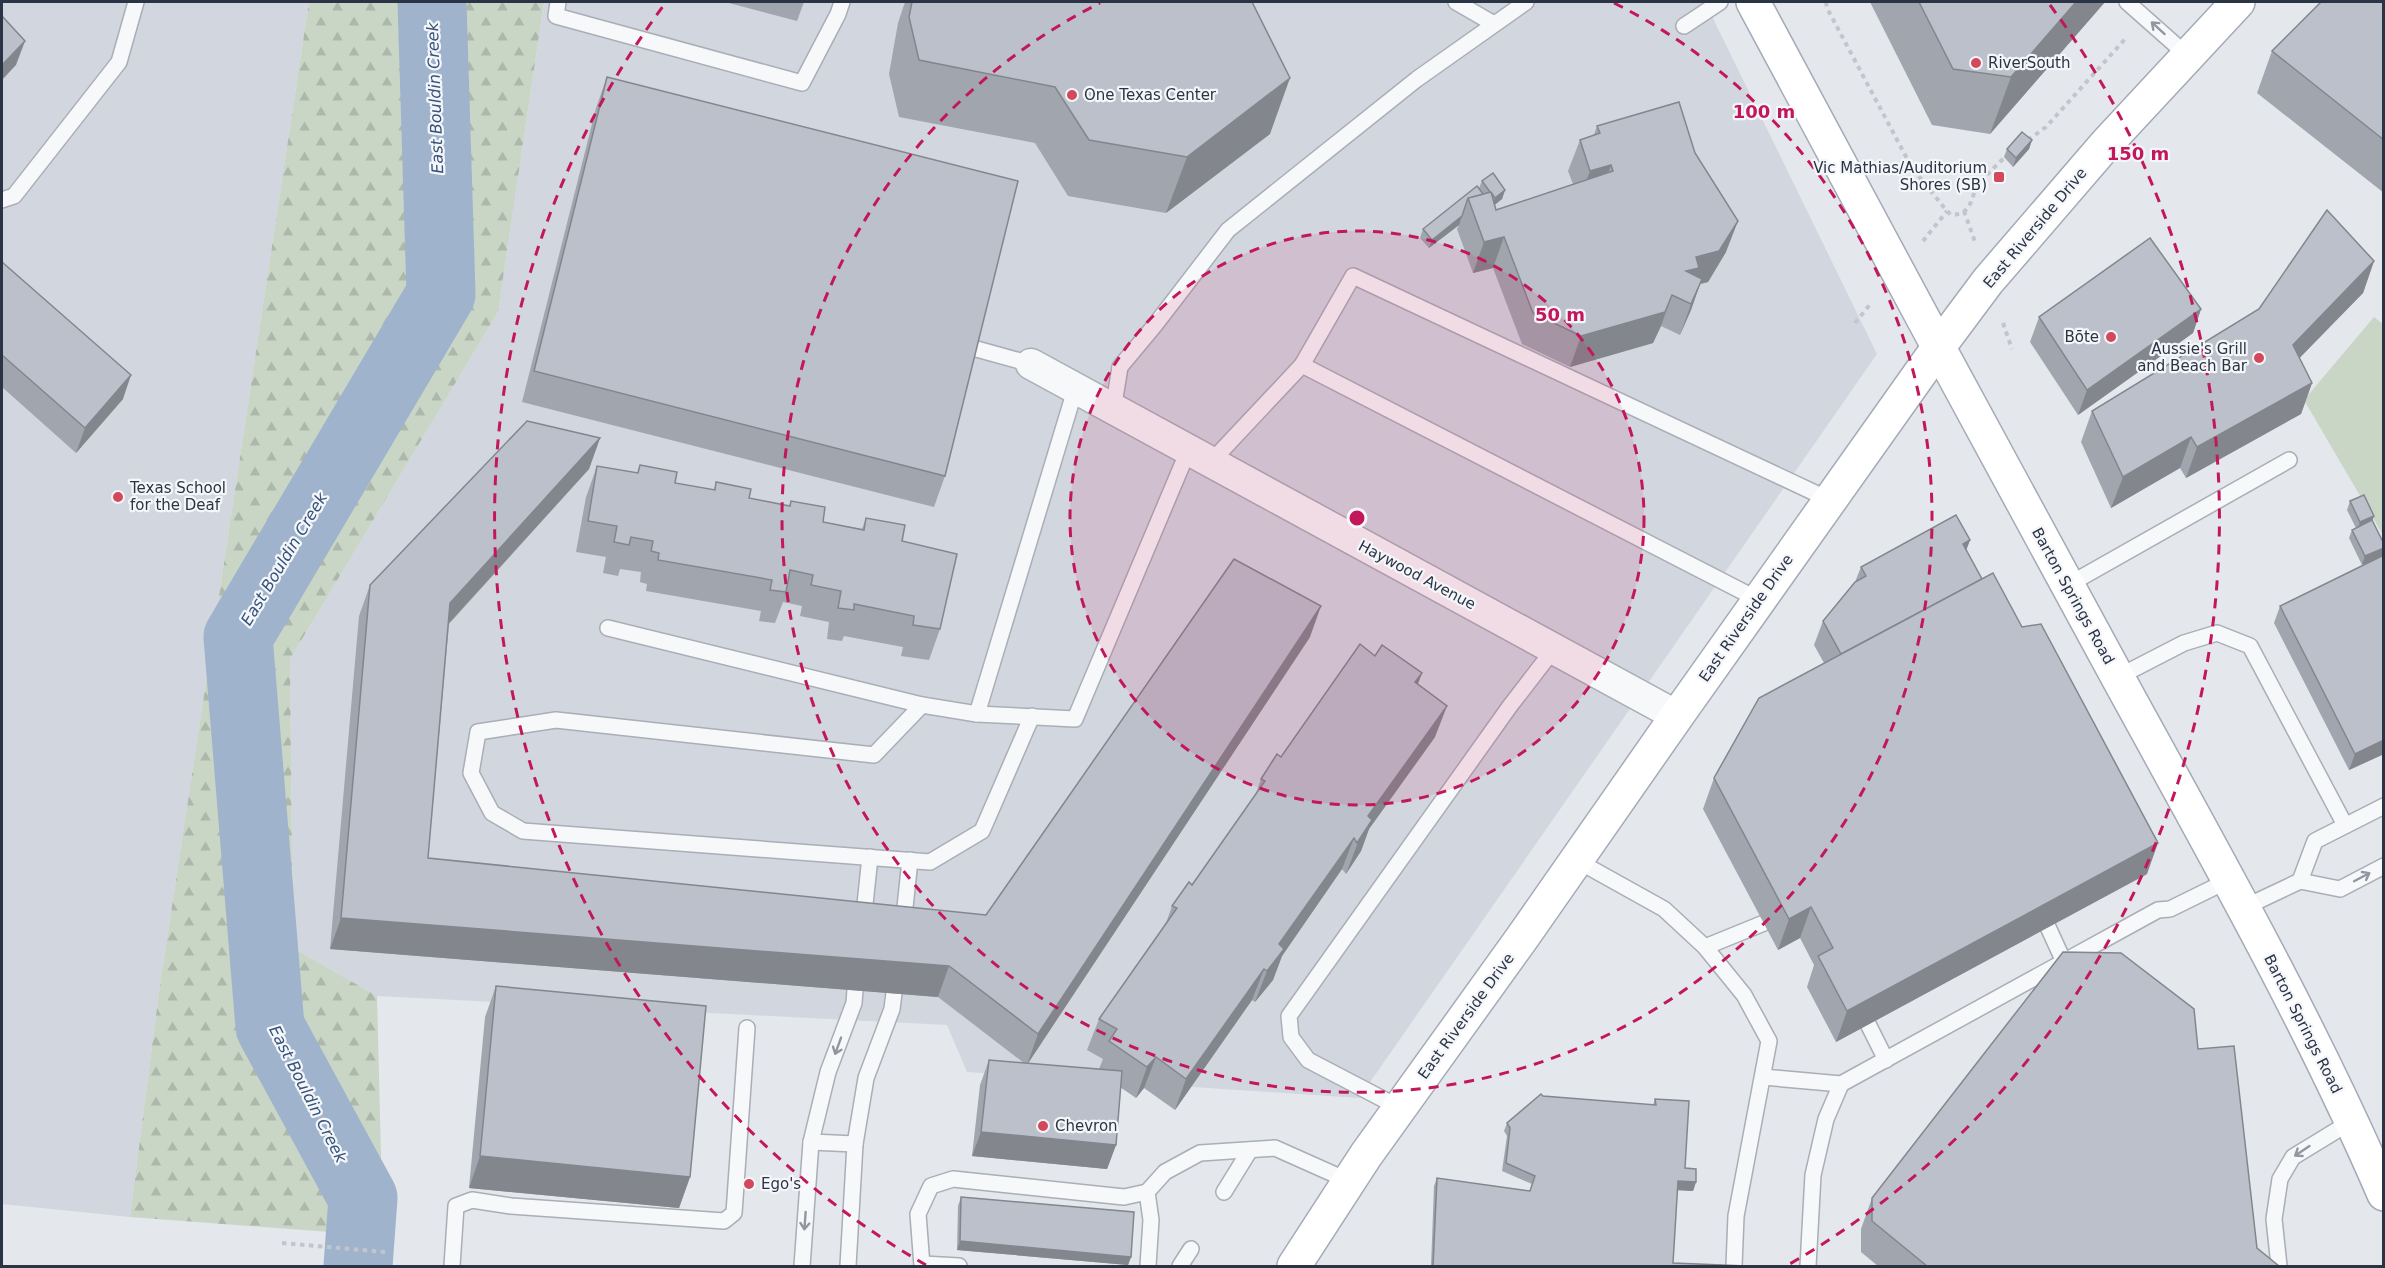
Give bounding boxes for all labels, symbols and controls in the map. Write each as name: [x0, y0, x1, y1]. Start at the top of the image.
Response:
water label: East Bouldin Creek: [423, 21, 447, 174]
one-way arrow: [2151, 22, 2166, 36]
place label: RiverSouth: [1988, 54, 2070, 72]
marker: RiverSouth: [1969, 56, 1983, 70]
place label: One Texas Center: [1084, 86, 1217, 104]
marker: One Texas Center: [1065, 88, 1079, 102]
text: 100 m: [1733, 101, 1795, 122]
text: 150 m: [2107, 143, 2169, 164]
place label: Vic Mathias/Auditorium Shores (SB): [1813, 159, 1987, 194]
street label: East Riverside Drive: [1979, 164, 2091, 292]
marker: Vic Mathias/Auditorium Shores (SB): [1992, 170, 2006, 184]
text: 50 m: [1535, 304, 1585, 325]
place label: Bōte: [2064, 328, 2099, 346]
marker: Bōte: [2104, 330, 2118, 344]
place label: Aussie's Grill and Beach Bar: [2137, 340, 2248, 375]
marker: Aussie's Grill and Beach Bar: [2252, 351, 2266, 365]
place label: Texas School for the Deaf: [129, 479, 226, 514]
water label: East Bouldin Creek: [237, 489, 332, 629]
marker: Texas School for the Deaf: [111, 490, 125, 504]
centre of rings: [1347, 508, 1367, 528]
street label: Barton Springs Road: [2028, 524, 2118, 668]
street label: Haywood Avenue: [1355, 537, 1479, 613]
street label: East Riverside Drive: [1695, 551, 1797, 685]
one-way arrow: [2353, 871, 2371, 882]
street label: East Riverside Drive: [1414, 949, 1518, 1083]
street label: Barton Springs Road: [2260, 951, 2346, 1097]
water label: East Bouldin Creek: [265, 1022, 351, 1166]
one-way arrow: [831, 1036, 842, 1055]
place label: Chevron: [1055, 1117, 1118, 1135]
marker: Chevron: [1036, 1119, 1050, 1133]
one-way arrow: [2294, 1145, 2311, 1157]
place label: Ego's: [761, 1175, 801, 1193]
marker: Ego's: [742, 1177, 756, 1191]
one-way arrow: [800, 1211, 811, 1231]

